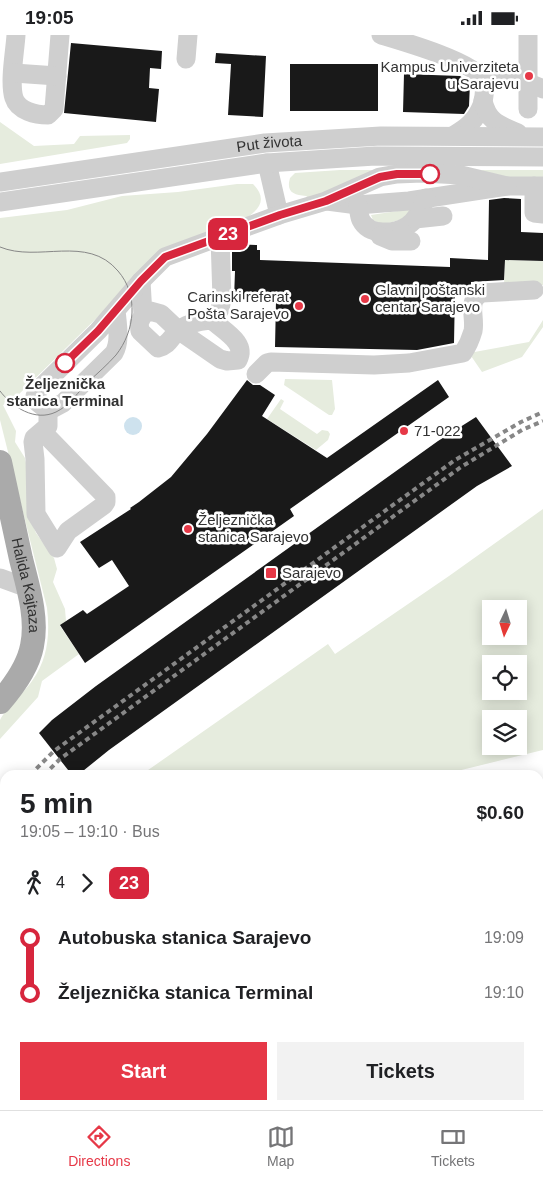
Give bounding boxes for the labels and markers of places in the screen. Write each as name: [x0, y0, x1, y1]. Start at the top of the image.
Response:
place label: Kampus Univerziteta u Sarajevu: [381, 58, 520, 92]
marker: Kampus Univerziteta u Sarajevu: [523, 70, 535, 82]
unlabelled marker: [420, 164, 440, 184]
place label: Glavni poštanski centar Sarajevo: [375, 281, 485, 315]
place label: Carinski referat Pošta Sarajevo: [187, 288, 290, 322]
marker: Glavni poštanski centar Sarajevo: [359, 293, 371, 305]
marker: Carinski referat Pošta Sarajevo: [293, 300, 305, 312]
marker: Željeznička stanica Terminal: [55, 353, 75, 373]
place label: Željeznička stanica Terminal: [6, 375, 124, 409]
place label: 71-022: [414, 422, 461, 439]
marker: 71-022: [398, 425, 410, 437]
place label: Željeznička stanica Sarajevo: [198, 511, 309, 545]
marker: Željeznička stanica Sarajevo: [182, 523, 194, 535]
place label: Sarajevo: [282, 564, 341, 581]
marker: Sarajevo: [264, 566, 278, 580]

